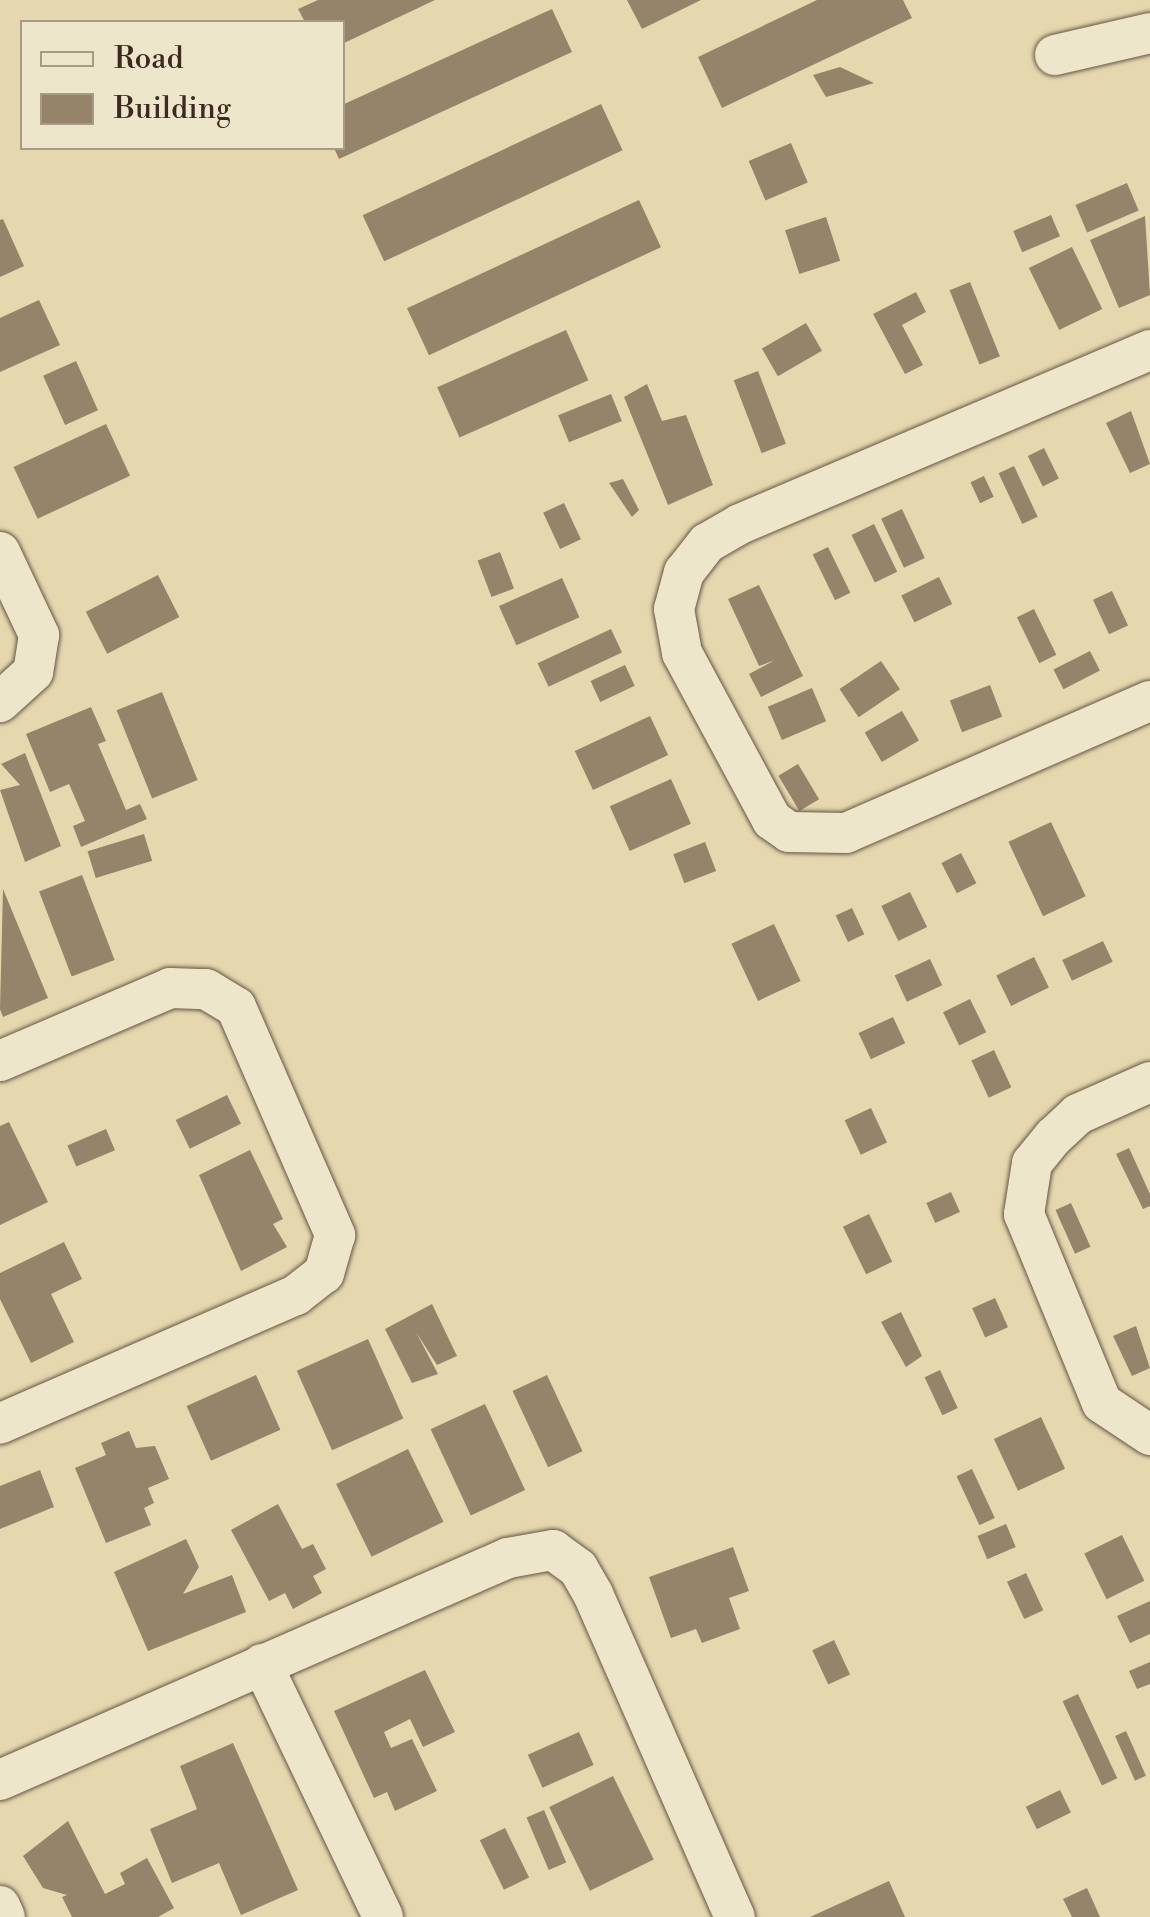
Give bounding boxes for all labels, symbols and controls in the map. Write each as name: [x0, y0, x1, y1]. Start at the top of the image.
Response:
legend: [20, 20, 345, 150]
text: Road: [114, 40, 184, 78]
text: Building: [114, 90, 231, 128]

